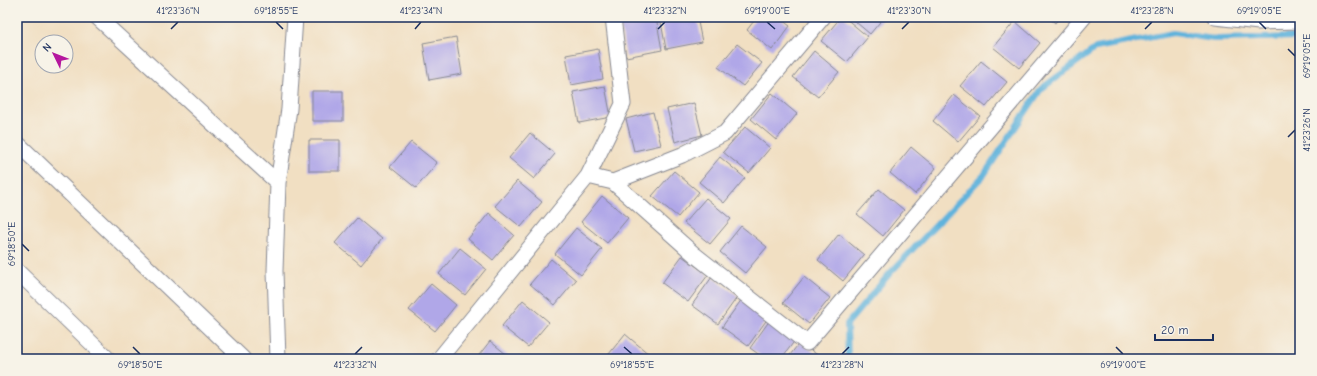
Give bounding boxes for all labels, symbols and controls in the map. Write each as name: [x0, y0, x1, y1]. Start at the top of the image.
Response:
text: 41°23'36"N: [156, 5, 200, 17]
text: 69°18'55"E: [254, 5, 298, 17]
text: 41°23'34"N: [400, 5, 442, 17]
text: 41°23'32"N: [643, 5, 687, 17]
text: 69°19'00"E: [744, 5, 790, 17]
text: 41°23'30"N: [887, 5, 931, 17]
text: 41°23'28"N: [1130, 5, 1174, 17]
text: 69°19'05"E: [1237, 5, 1281, 17]
north arrow: [34, 34, 74, 74]
text: 69°19'05"E: [1301, 34, 1313, 78]
text: N: [40, 40, 54, 55]
text: 41°23'26"N: [1301, 108, 1313, 152]
text: 69°18'50"E: [6, 222, 18, 266]
scale bar: [1155, 316, 1213, 342]
text: 20 m: [1161, 323, 1189, 337]
text: 69°18'50"E: [118, 359, 162, 371]
text: 41°23'32"N: [333, 359, 377, 371]
text: 69°18'55"E: [610, 359, 654, 371]
text: 41°23'28"N: [820, 359, 864, 371]
text: 69°19'00"E: [1100, 359, 1146, 371]

